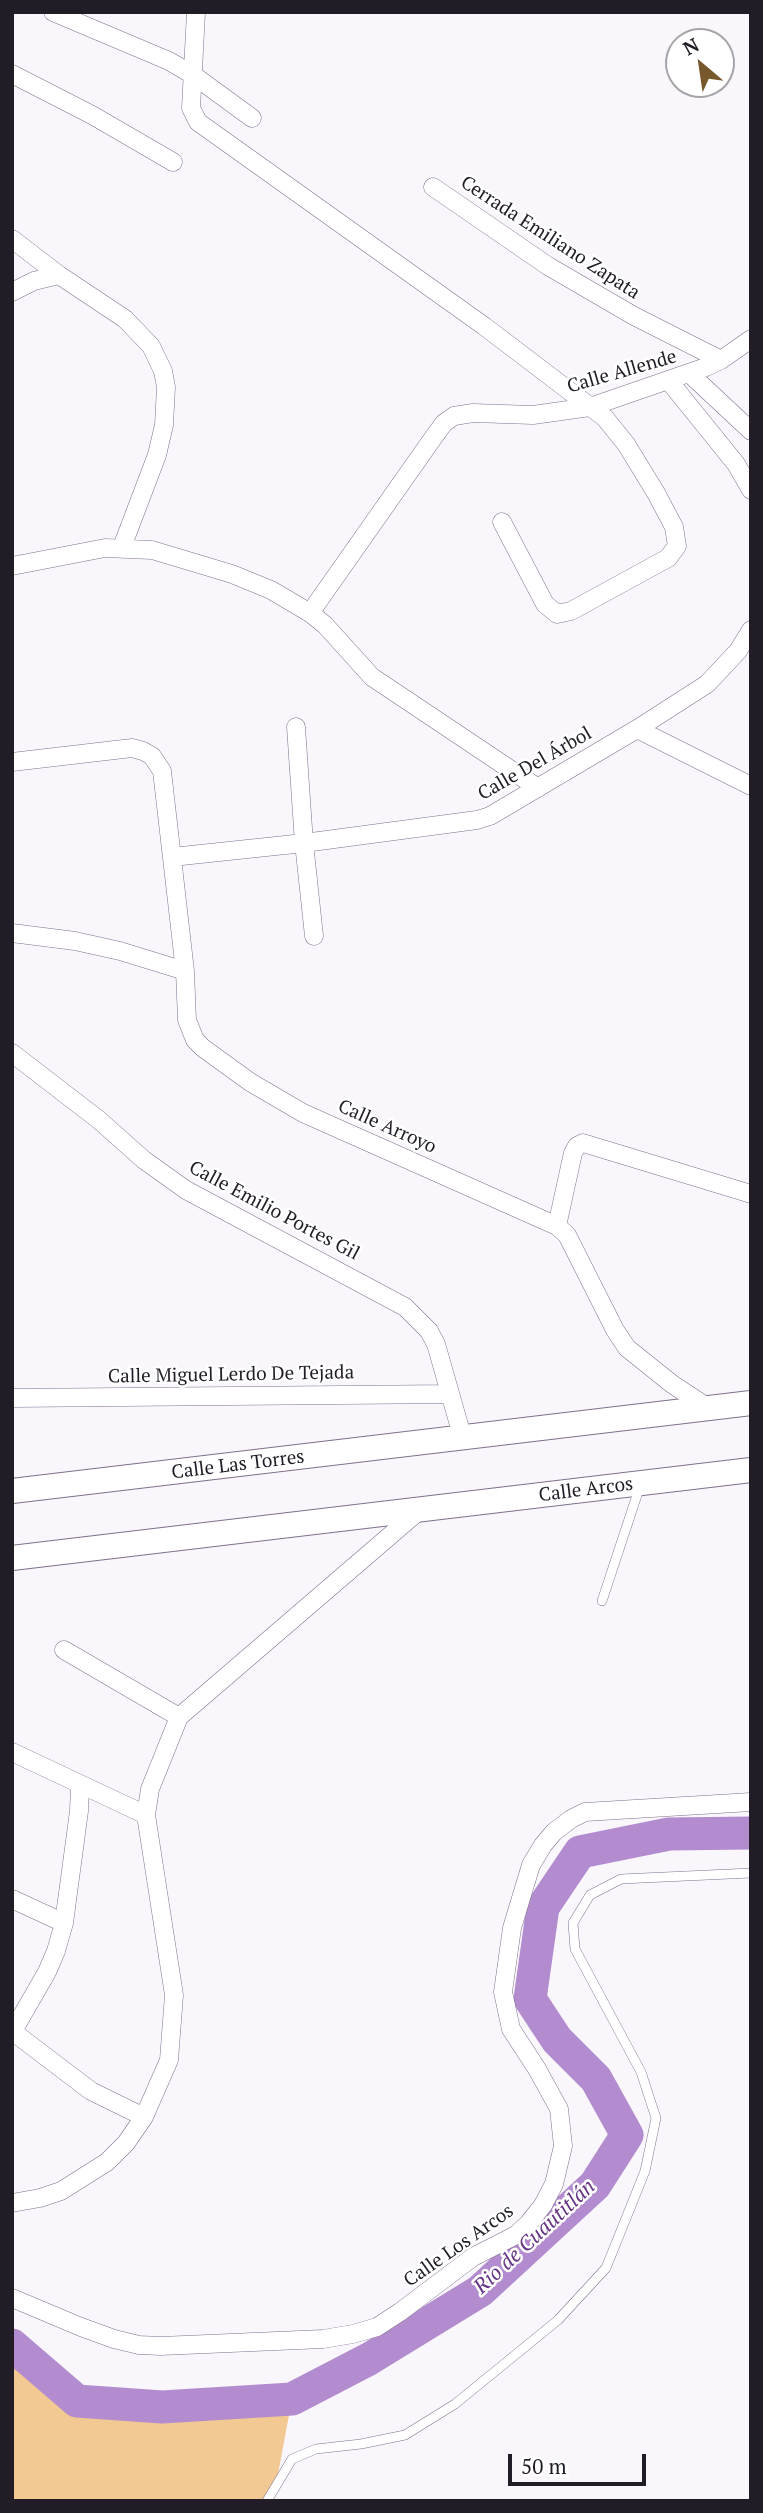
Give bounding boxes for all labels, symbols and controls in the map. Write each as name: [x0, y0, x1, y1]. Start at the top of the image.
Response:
north arrow: [665, 28, 735, 98]
text: N: [678, 32, 703, 60]
street label: Cerrada Emiliano Zapata: [456, 172, 644, 304]
street label: Calle Allende: [565, 345, 679, 399]
street label: Calle Del Árbol: [474, 722, 596, 806]
street label: Calle Arroyo: [334, 1095, 440, 1159]
street label: Calle Emilio Portes Gil: [185, 1156, 363, 1266]
street label: Calle Miguel Lerdo De Tejada: [108, 1361, 354, 1389]
street label: Calle Las Torres: [170, 1446, 306, 1484]
street label: Calle Arcos: [537, 1473, 635, 1507]
water label: Rio de Cuautitlán: [469, 2174, 601, 2300]
street label: Calle Los Arcos: [400, 2200, 518, 2292]
scale bar: [511, 2440, 649, 2484]
text: 50 m: [521, 2452, 567, 2480]

